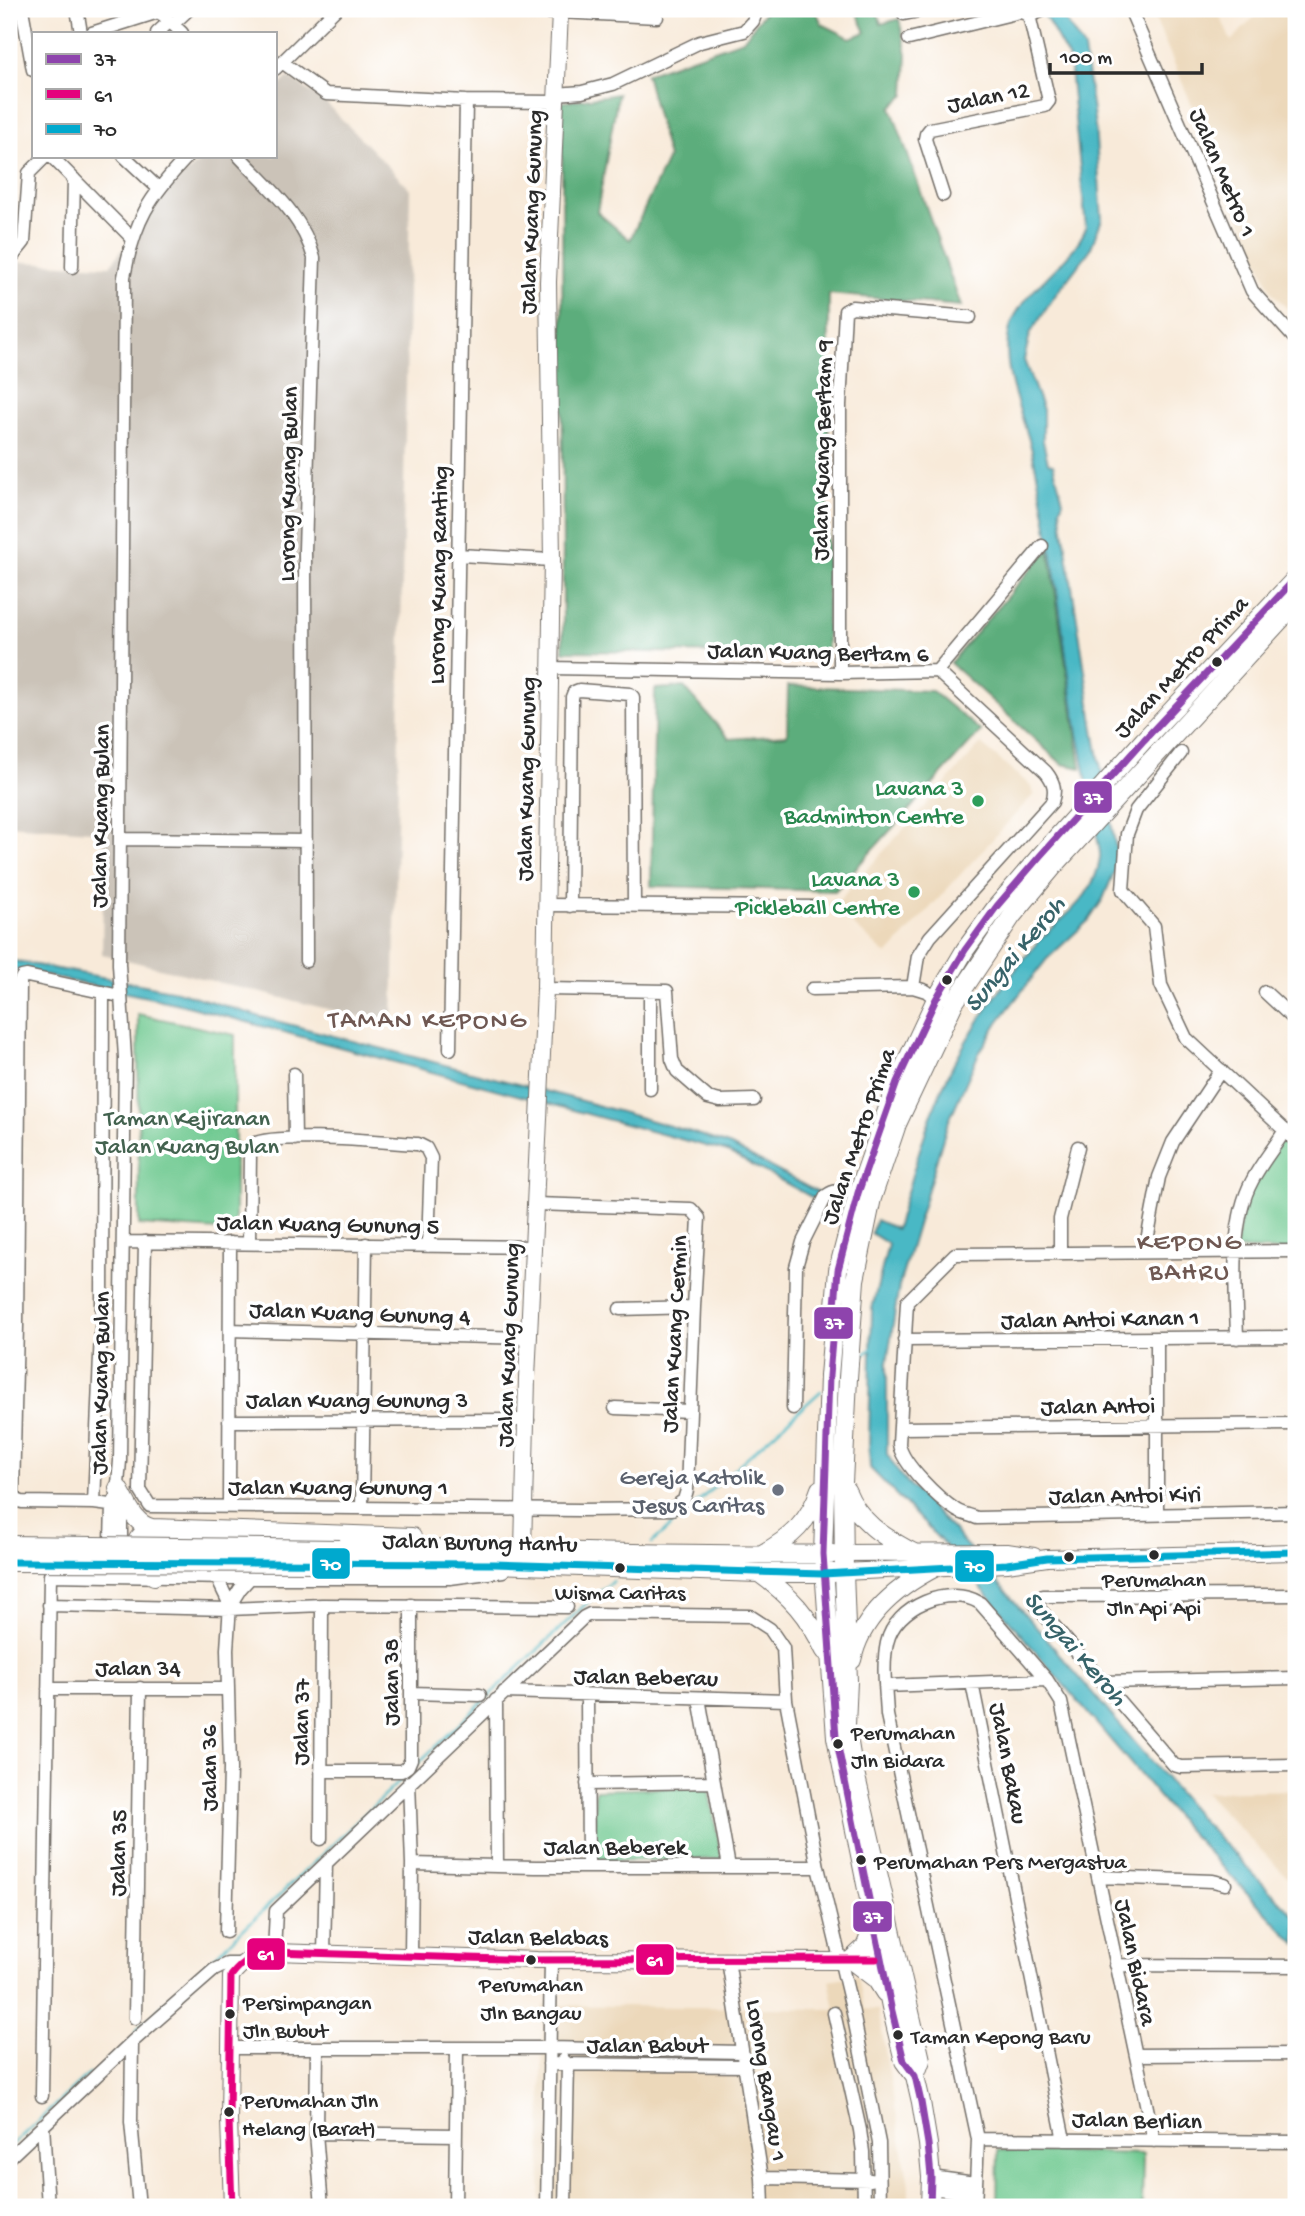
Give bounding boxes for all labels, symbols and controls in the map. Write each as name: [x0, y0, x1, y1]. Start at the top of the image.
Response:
legend: [32, 32, 276, 158]
scale bar: [1050, 32, 1202, 76]
text: 100 m: [1059, 47, 1112, 72]
text: 37: [93, 50, 117, 75]
street label: Jalan 12: [945, 77, 1032, 122]
text: 61: [94, 86, 113, 111]
street label: Jalan Metro 1: [1181, 105, 1261, 242]
street label: Jalan Kuang Gunung: [515, 109, 552, 315]
text: 70: [93, 120, 117, 145]
street label: Jalan Kuang Bertam 9: [808, 339, 841, 561]
street label: Lorong Kuang Bulan: [274, 386, 307, 582]
street label: Lorong Kuang Ranting: [424, 465, 457, 685]
street label: Jalan Metro Prima: [1109, 591, 1257, 746]
street label: Jalan Kuang Bertam 6: [707, 638, 930, 671]
unlabelled marker: [1210, 655, 1224, 669]
street label: Jalan Kuang Gunung: [512, 677, 545, 882]
street label: Jalan Kuang Bulan: [86, 723, 119, 908]
place label: Lavana 3 Badminton Centre: [783, 776, 965, 833]
line badge: 37: [1073, 780, 1113, 814]
text: 37: [1082, 789, 1104, 812]
marker: Lavana 3 Badminton Centre: [970, 793, 986, 809]
place label: Lavana 3 Pickleball Centre: [734, 867, 901, 924]
marker: Lavana 3 Pickleball Centre: [906, 884, 922, 900]
water label: Sungai Keroh: [959, 891, 1075, 1020]
unlabelled marker: [940, 973, 954, 987]
district label: TAMAN KEPONG: [326, 1007, 528, 1038]
street label: Jalan Metro Prima: [817, 1045, 904, 1229]
park label: Taman Kejiranan Jalan Kuang Bulan: [95, 1106, 280, 1163]
street label: Jalan Kuang Gunung 5: [216, 1210, 440, 1243]
district label: KEPONG BAHRU: [1137, 1229, 1243, 1290]
street label: Jalan Kuang Cermin: [657, 1234, 696, 1434]
street label: Jalan Kuang Gunung: [492, 1242, 529, 1448]
street label: Jalan Kuang Bulan: [86, 1290, 119, 1475]
street label: Jalan Kuang Gunung 4: [249, 1297, 472, 1334]
street label: Jalan Antoi Kanan 1: [1001, 1305, 1200, 1338]
line badge: 37: [813, 1306, 854, 1340]
text: 37: [823, 1314, 845, 1337]
street label: Jalan Kuang Gunung 3: [246, 1388, 468, 1417]
street label: Jalan Antoi: [1040, 1393, 1156, 1424]
place label: Gereja Katolik Jesus Caritas: [620, 1465, 766, 1522]
street label: Jalan Kuang Gunung 1: [228, 1475, 448, 1504]
marker: Gereja Katolik Jesus Caritas: [770, 1482, 786, 1498]
street label: Jalan Antoi Kiri: [1049, 1482, 1202, 1513]
street label: Jalan Burung Hantu: [382, 1528, 578, 1561]
line badge: 70: [311, 1547, 351, 1580]
marker: Perumahan Jln Api Api: [1147, 1548, 1161, 1562]
line badge: 70: [954, 1549, 995, 1583]
unlabelled marker: [1062, 1550, 1076, 1564]
text: 70: [320, 1555, 342, 1578]
text: 70: [964, 1557, 986, 1580]
marker: Wisma Caritas: [613, 1561, 627, 1575]
place label: Perumahan Jln Api Api: [1101, 1569, 1207, 1623]
place label: Wisma Caritas: [555, 1582, 686, 1608]
water label: Sungai Keroh: [1015, 1586, 1133, 1714]
street label: Jalan 38: [379, 1638, 408, 1726]
street label: Jalan 34: [95, 1656, 181, 1685]
street label: Jalan Beberau: [573, 1664, 718, 1695]
street label: Jalan 37: [288, 1678, 319, 1766]
street label: Jalan Bakau: [981, 1701, 1032, 1827]
place label: Perumahan Jln Bidara: [850, 1722, 955, 1776]
street label: Jalan 36: [197, 1724, 226, 1811]
marker: Perumahan Jln Bidara: [831, 1737, 845, 1751]
street label: Jalan 35: [105, 1809, 136, 1897]
street label: Jalan Beberek: [543, 1835, 689, 1864]
place label: Perumahan Pers Mergastua: [873, 1851, 1127, 1877]
marker: Perumahan Pers Mergastua: [854, 1853, 868, 1867]
street label: Jalan Bidara: [1106, 1897, 1161, 2029]
line badge: 37: [852, 1900, 893, 1933]
text: 37: [862, 1908, 884, 1931]
street label: Jalan Belabas: [468, 1924, 609, 1955]
line badge: 61: [246, 1937, 286, 1971]
line badge: 61: [635, 1943, 675, 1976]
text: 61: [257, 1945, 275, 1968]
text: 61: [646, 1951, 664, 1974]
marker: Perumahan Jln Bangau: [524, 1953, 538, 1967]
place label: Perumahan Jln Bangau: [478, 1974, 584, 2028]
place label: Persimpangan Jln Bubut: [242, 1992, 372, 2046]
street label: Lorong Bangau 1: [737, 1998, 792, 2164]
marker: Persimpangan Jln Bubut: [223, 2007, 237, 2021]
place label: Taman Kepong Baru: [909, 2026, 1091, 2052]
marker: Taman Kepong Baru: [891, 2028, 905, 2042]
street label: Jalan Babut: [586, 2033, 710, 2062]
place label: Perumahan Jln Helang (Barat): [241, 2090, 379, 2144]
marker: Perumahan Jln Helang (Barat): [222, 2105, 236, 2119]
street label: Jalan Berlian: [1072, 2107, 1203, 2138]

